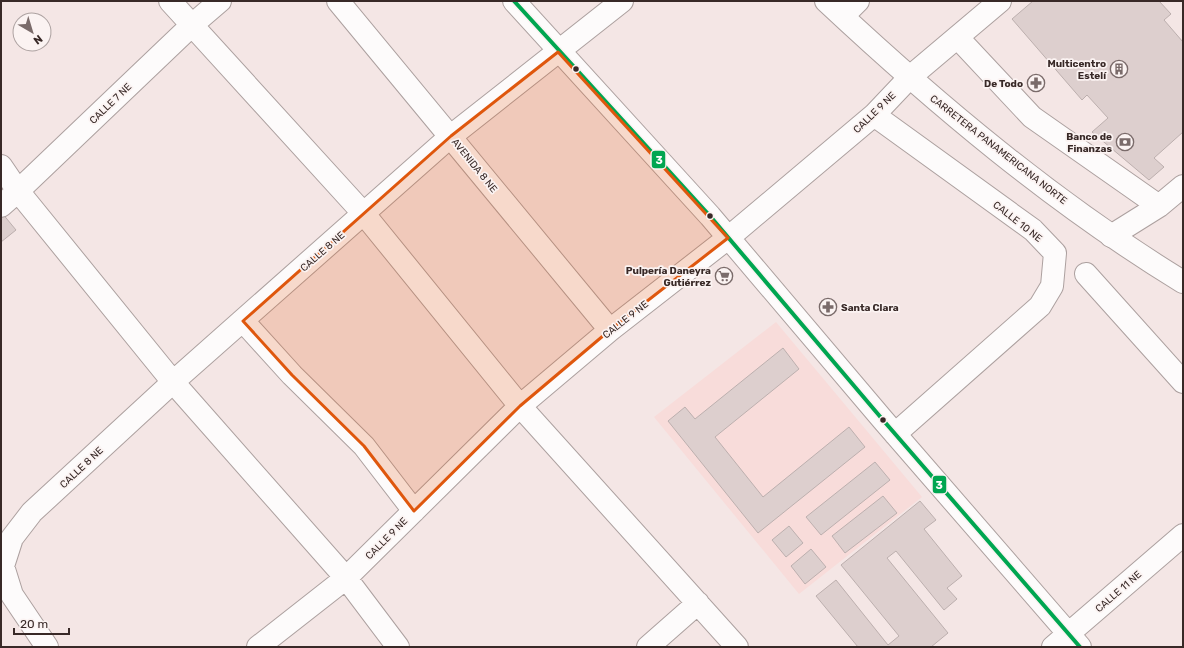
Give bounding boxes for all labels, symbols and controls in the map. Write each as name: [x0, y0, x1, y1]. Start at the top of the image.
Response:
north arrow: [12, 12, 52, 52]
text: N: [31, 32, 45, 47]
place label: Multicentro Estelí: [1047, 58, 1107, 82]
building icon: Multicentro Estelí: [1109, 59, 1129, 79]
unlabelled marker: [571, 64, 581, 74]
pharmacy icon: De Todo: [1026, 73, 1046, 93]
place label: De Todo: [984, 78, 1023, 90]
street label: CALLE 7 NE: [87, 81, 134, 127]
street label: CALLE 9 NE: [851, 89, 898, 136]
street label: CARRETERA PANAMERICANA NORTE: [927, 93, 1069, 207]
place label: Banco de Finanzas: [1066, 131, 1112, 155]
bank icon: Banco de Finanzas: [1115, 132, 1135, 152]
street label: AVENIDA 8 NE: [449, 136, 500, 195]
line badge: 3: [651, 150, 666, 169]
text: 3: [655, 154, 663, 167]
street label: CALLE 10 NE: [990, 199, 1044, 245]
unlabelled marker: [705, 211, 715, 221]
street label: CALLE 8 NE: [298, 229, 347, 274]
place label: Pulpería Daneyra Gutiérrez: [626, 265, 711, 289]
supermarket icon: Pulpería Daneyra Gutiérrez: [714, 266, 734, 286]
pharmacy icon: Santa Clara: [818, 297, 838, 317]
street label: CALLE 9 NE: [600, 298, 651, 341]
place label: Santa Clara: [841, 302, 899, 314]
unlabelled marker: [878, 415, 888, 425]
street label: CALLE 8 NE: [58, 445, 106, 491]
line badge: 3: [932, 475, 947, 494]
text: 3: [935, 479, 943, 492]
street label: CALLE 9 NE: [363, 515, 410, 562]
street label: CALLE 11 NE: [1093, 568, 1144, 615]
scale bar: [14, 610, 69, 636]
text: 20 m: [20, 617, 48, 631]

